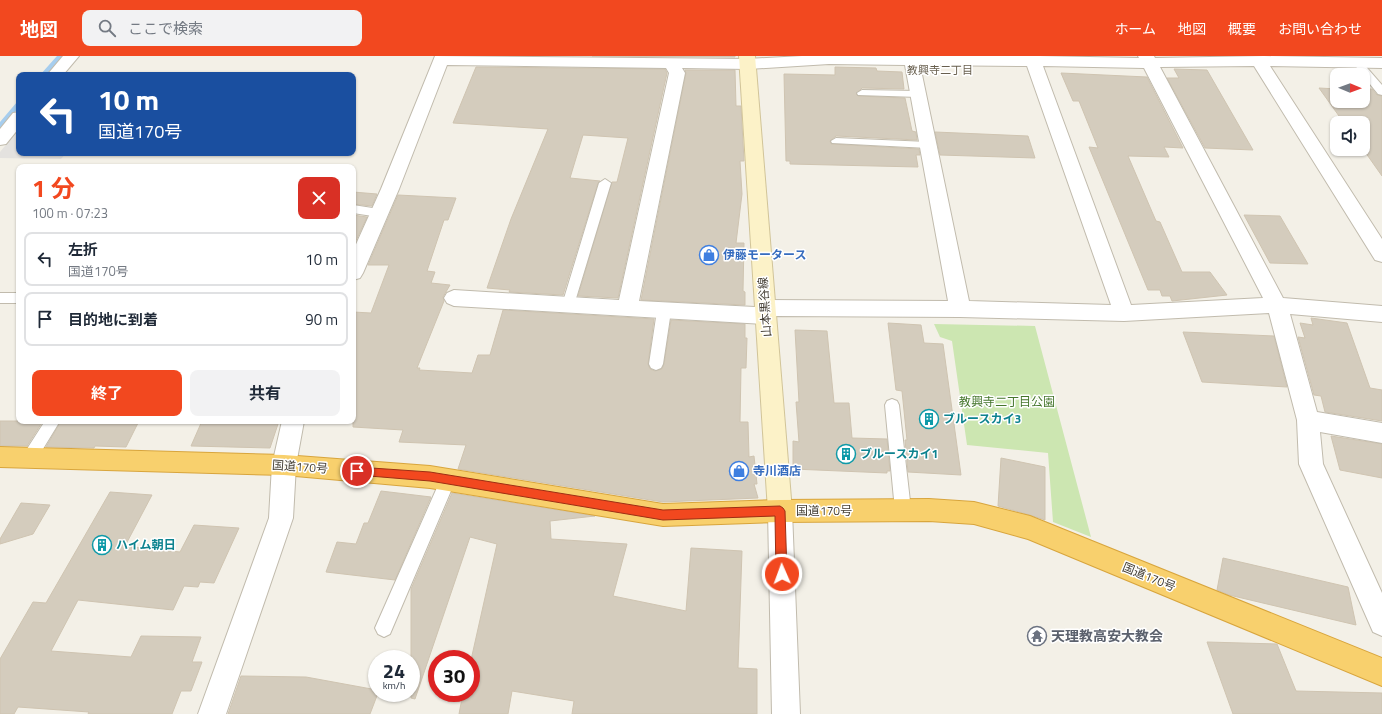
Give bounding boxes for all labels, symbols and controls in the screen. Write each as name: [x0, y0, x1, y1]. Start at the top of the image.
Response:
search box: [82, 10, 362, 46]
text: 地図: [20, 14, 58, 43]
icon: search: [96, 17, 118, 39]
text: ここで検索: [128, 17, 203, 40]
text: ホーム: [1114, 18, 1156, 39]
text: 地図: [1178, 18, 1206, 39]
text: 概要: [1228, 18, 1256, 39]
text: お問い合わせ: [1278, 18, 1362, 39]
district label: 教興寺二丁目: [907, 62, 973, 78]
north arrow: [1330, 68, 1370, 108]
map controls: [1330, 68, 1370, 156]
text: 10 m: [98, 78, 159, 121]
icon: left: [32, 88, 84, 140]
button: sound: [1330, 116, 1370, 156]
text: 国道170号: [98, 118, 182, 145]
text: 1 分: [32, 170, 75, 206]
button: close: [298, 177, 340, 219]
text: 100 m · 07:23: [32, 203, 108, 223]
text: 左折: [68, 238, 98, 261]
shop icon: 伊藤モータース: [698, 244, 720, 266]
place label: 伊藤モータース: [723, 245, 806, 264]
icon: left: [34, 248, 56, 270]
text: 10 m: [305, 248, 338, 271]
text: 国道170号: [68, 261, 129, 281]
street label: 山本黒谷線: [753, 276, 776, 338]
icon: arrive: [34, 308, 56, 330]
text: 目的地に到着: [68, 308, 158, 331]
text: 90 m: [305, 308, 338, 331]
button: 終了: [32, 370, 182, 416]
button: 共有: [190, 370, 340, 416]
park label: 教興寺二丁目公園: [959, 392, 1055, 411]
building icon: ブルースカイ3: [918, 408, 940, 430]
place label: ブルースカイ3: [943, 409, 1021, 428]
building icon: ブルースカイ1: [835, 443, 857, 465]
place label: ブルースカイ1: [860, 444, 938, 463]
pin: [340, 454, 374, 488]
street label: 国道170号: [271, 455, 329, 478]
icon: arrive: [346, 460, 368, 482]
shop icon: 寺川酒店: [728, 460, 750, 482]
place label: 寺川酒店: [753, 461, 801, 480]
street label: 国道170号: [796, 501, 852, 520]
building icon: ハイム朝日: [91, 534, 113, 556]
place label: ハイム朝日: [116, 535, 176, 554]
position arrow: [761, 553, 803, 595]
street label: 国道170号: [1120, 557, 1179, 596]
temple icon: 天理教高安大教会: [1026, 625, 1048, 647]
place label: 天理教高安大教会: [1051, 625, 1163, 646]
speed limit sign: 30: [428, 650, 480, 702]
text: 24: [383, 655, 405, 686]
text: km/h: [383, 678, 405, 693]

